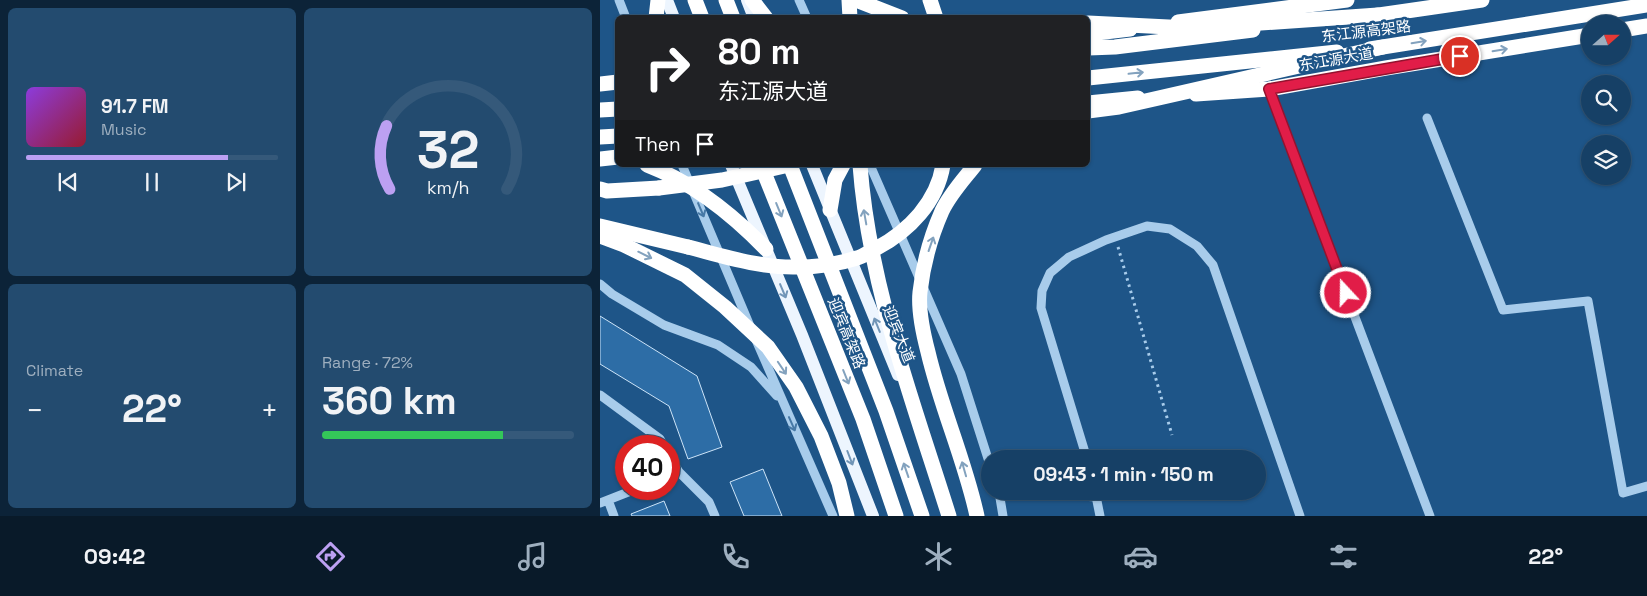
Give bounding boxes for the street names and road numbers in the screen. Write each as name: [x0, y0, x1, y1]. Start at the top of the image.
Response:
street label: 东江源高架路: [1320, 16, 1412, 46]
street label: 东江源大道: [1297, 43, 1375, 75]
street label: 迎宾高架路: [824, 295, 870, 371]
street label: 迎宾大道: [879, 303, 919, 365]

